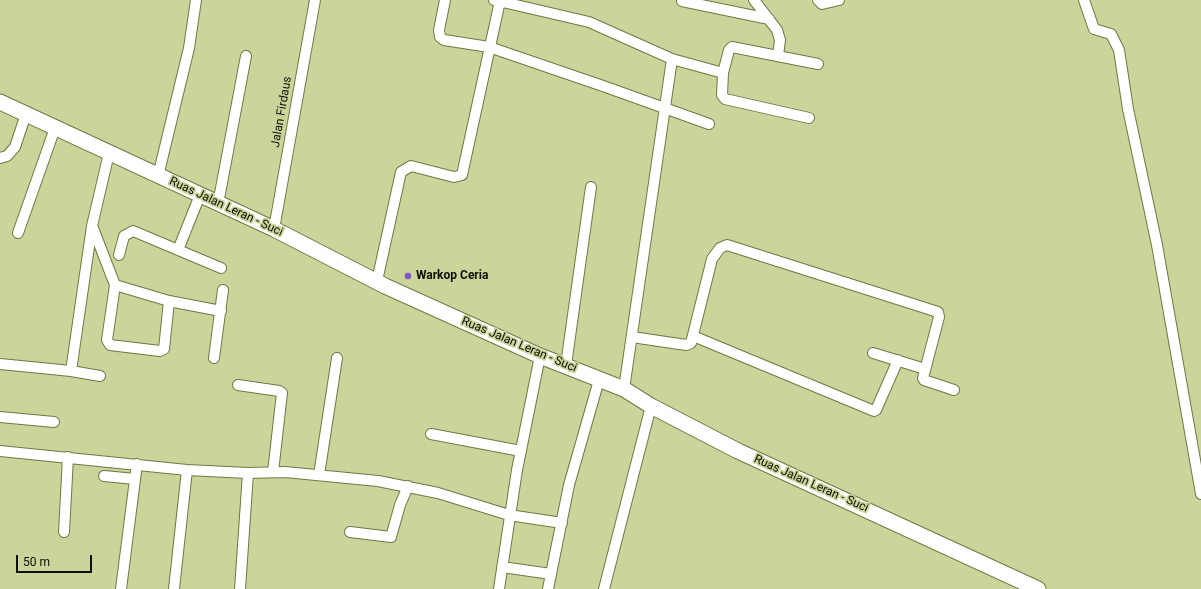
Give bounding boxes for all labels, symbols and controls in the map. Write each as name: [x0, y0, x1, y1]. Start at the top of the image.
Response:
street label: Jalan Firdaus: [269, 75, 295, 149]
street label: Ruas Jalan Leran - Suci: [167, 174, 285, 240]
place label: Warkop Ceria: [416, 269, 488, 283]
marker: Warkop Ceria: [403, 271, 413, 281]
street label: Ruas Jalan Leran - Suci: [459, 314, 579, 376]
street label: Ruas Jalan Leran - Suci: [751, 452, 871, 516]
scale bar: [18, 547, 94, 573]
text: 50 m: [23, 555, 50, 569]

